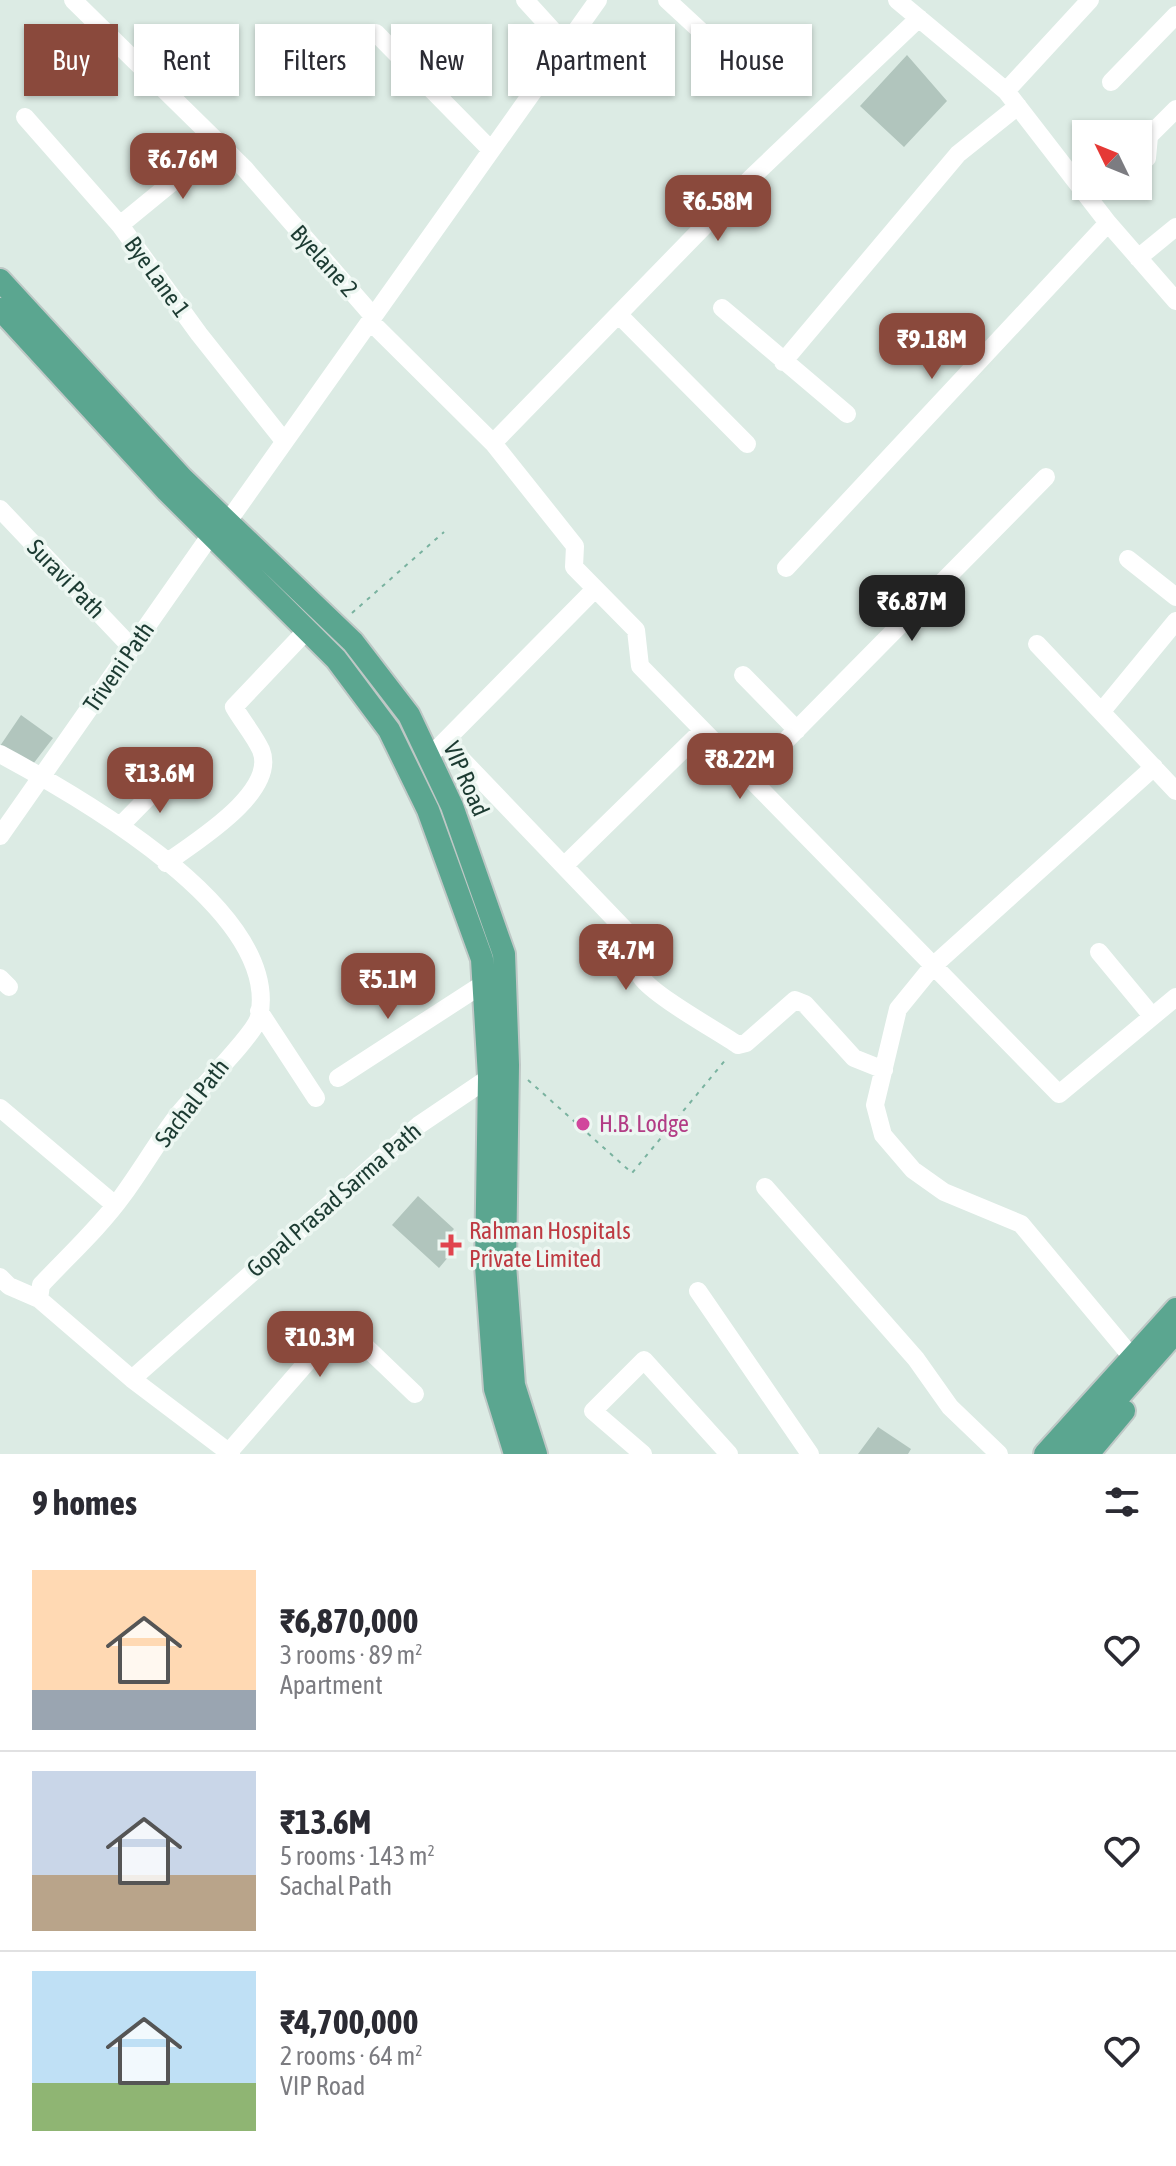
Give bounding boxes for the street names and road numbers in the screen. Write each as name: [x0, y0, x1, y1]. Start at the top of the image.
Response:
street label: Byelane 2: [285, 219, 363, 302]
street label: Bye Lane 1: [119, 231, 196, 322]
street label: Suravi Path: [22, 534, 110, 624]
street label: Triveni Path: [78, 617, 159, 717]
street label: VIP Road: [438, 737, 495, 820]
street label: Sachal Path: [149, 1054, 234, 1152]
street label: Gopal Prasad Sarma Path: [241, 1117, 426, 1282]

